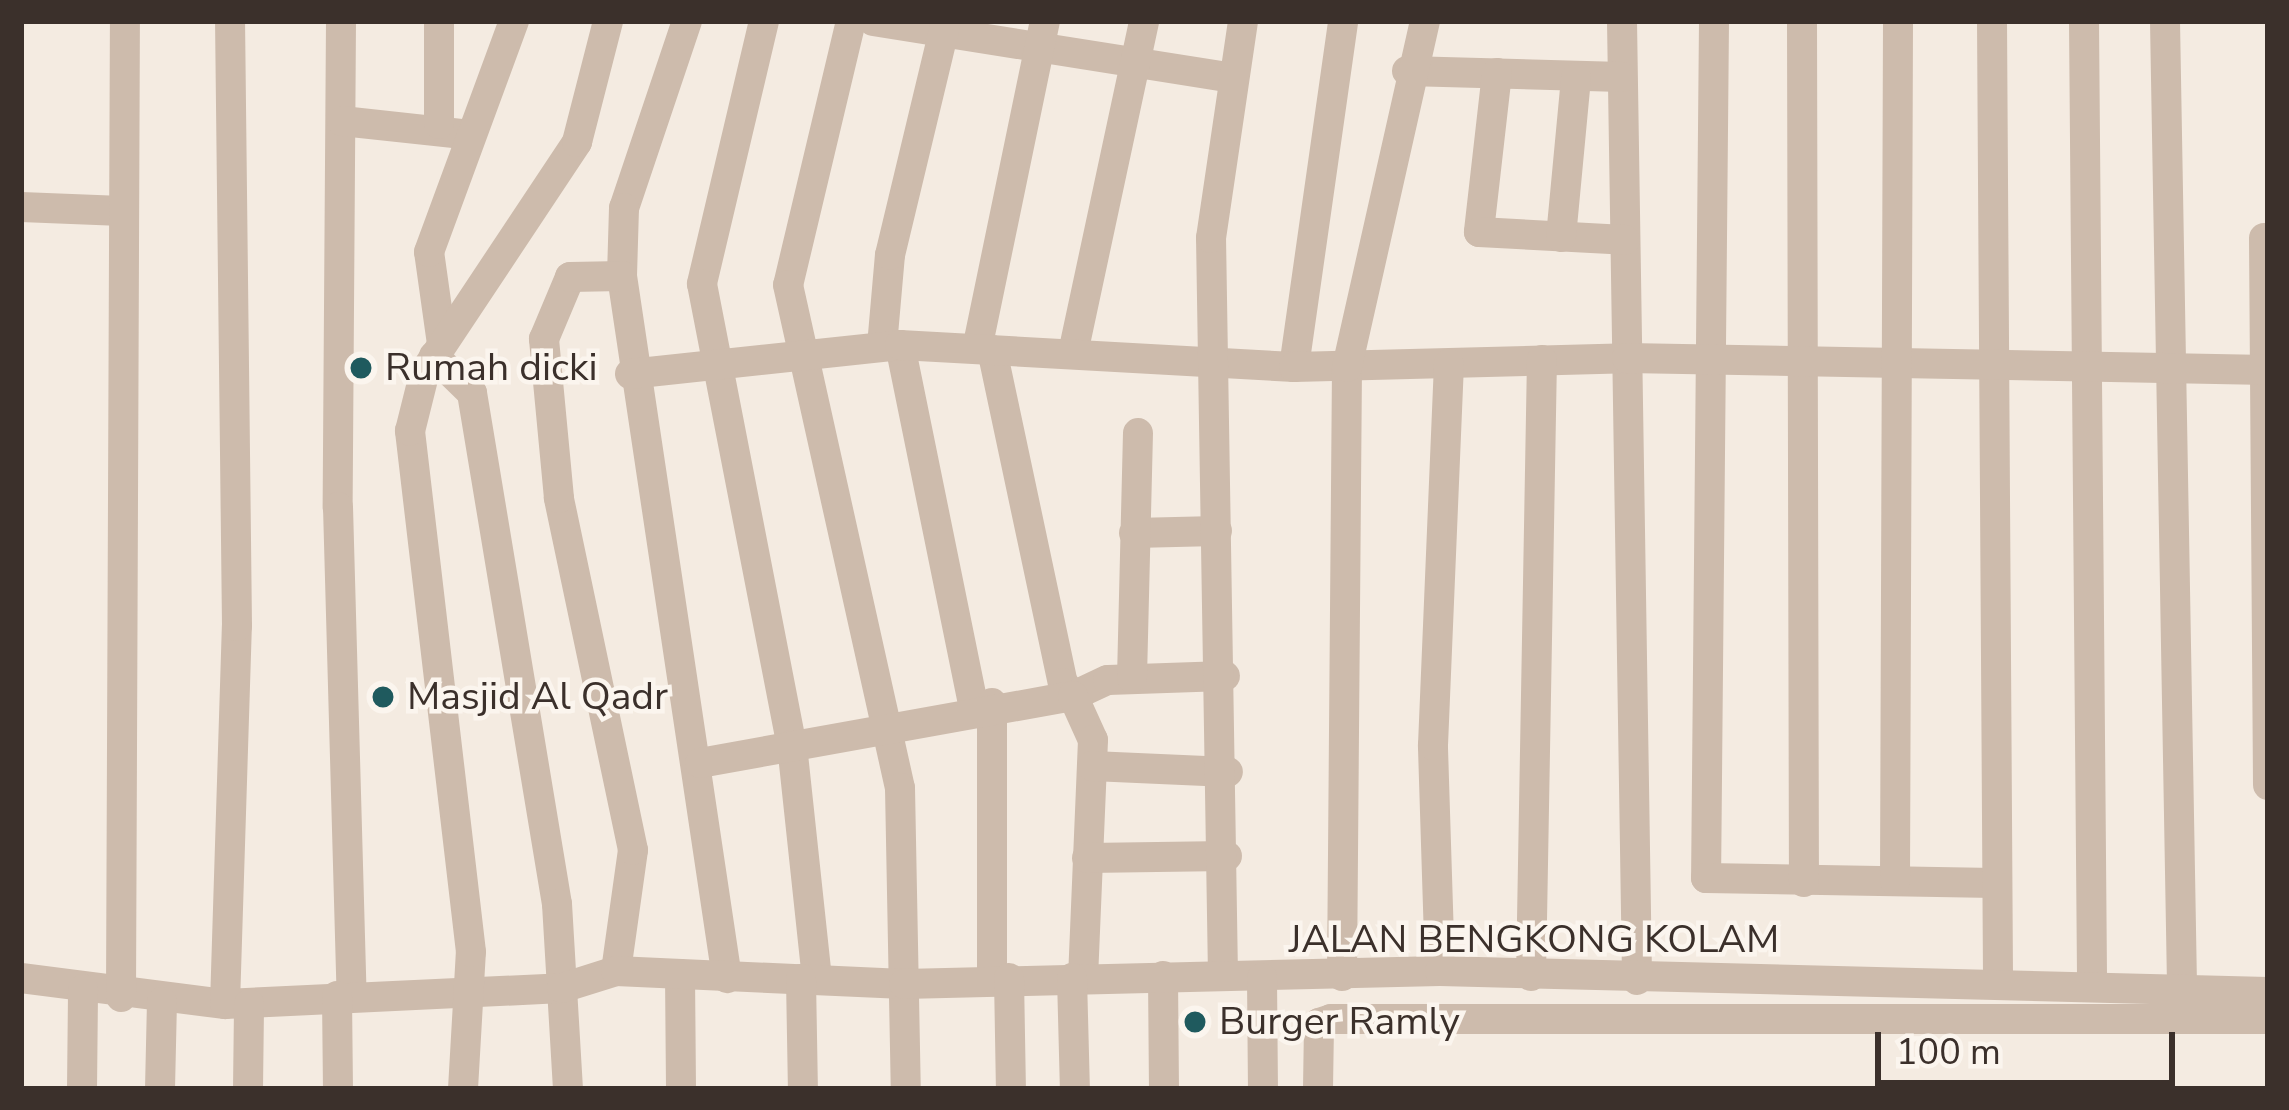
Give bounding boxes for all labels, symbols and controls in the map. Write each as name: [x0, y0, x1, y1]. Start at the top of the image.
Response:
place label: Rumah dicki: [385, 345, 598, 391]
marker: Rumah dicki: [348, 355, 374, 381]
place label: Masjid Al Qadr: [407, 674, 668, 720]
marker: Masjid Al Qadr: [370, 684, 396, 710]
street label: JALAN BENGKONG KOLAM: [1289, 917, 1779, 963]
place label: Burger Ramly: [1219, 999, 1460, 1045]
scale bar: [1881, 1008, 2181, 1082]
marker: Burger Ramly: [1182, 1009, 1208, 1035]
text: 100 m: [1896, 1028, 2001, 1077]

